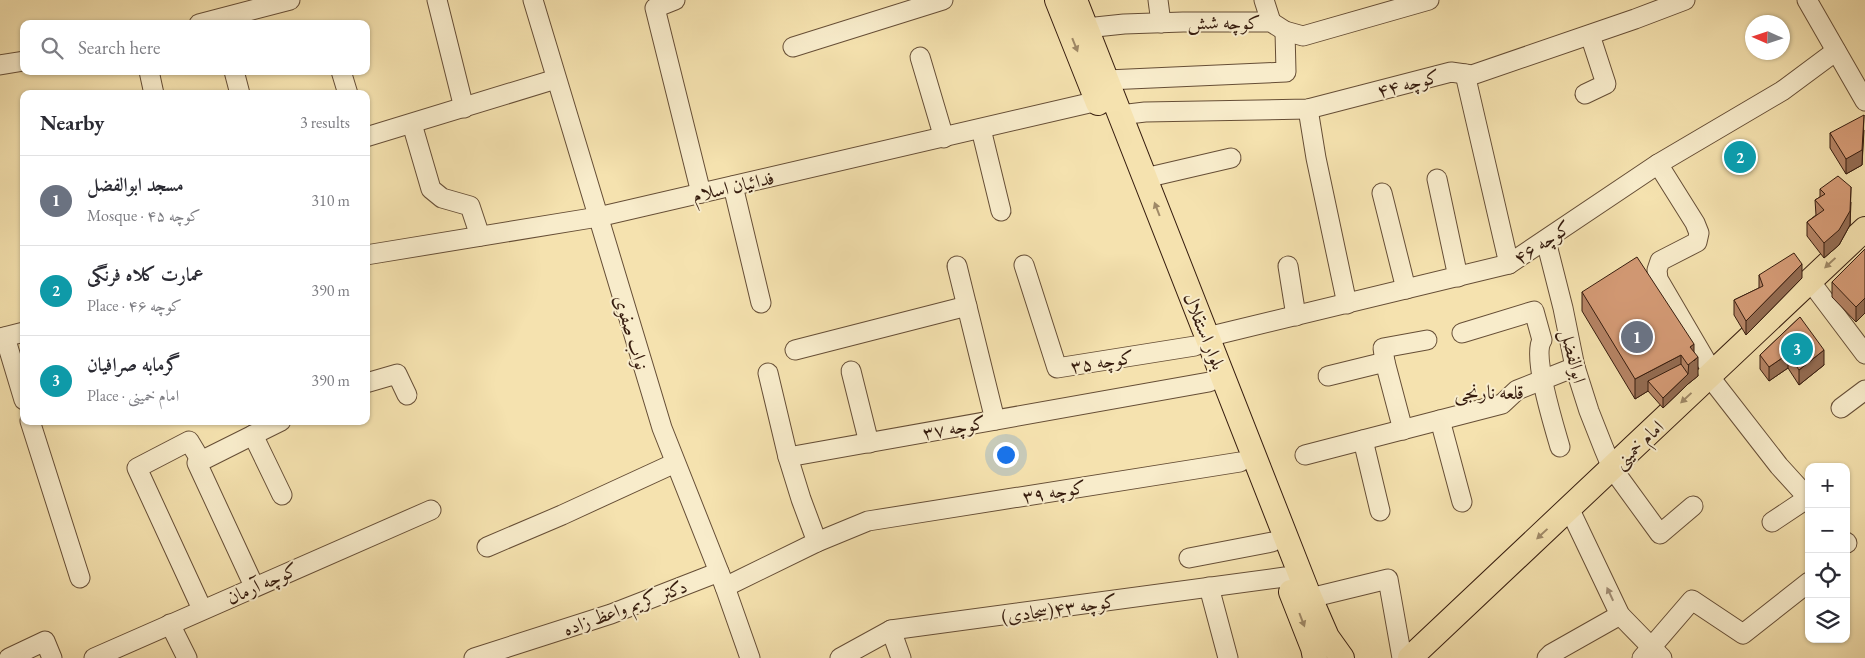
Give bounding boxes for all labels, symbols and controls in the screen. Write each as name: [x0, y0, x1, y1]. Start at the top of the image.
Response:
street label: کوچه شش: [1188, 10, 1260, 36]
north arrow: [1745, 15, 1790, 60]
search box: [20, 20, 370, 75]
icon: search: [38, 34, 66, 62]
text: Search here: [78, 35, 160, 60]
one-way arrow: [1071, 38, 1079, 53]
street label: کوچه ۴۴: [1374, 64, 1442, 104]
text: Nearby: [40, 109, 104, 136]
text: 3 results: [300, 112, 350, 133]
pin: 2: [1724, 138, 1756, 176]
street label: فدائیان اسلام: [690, 165, 777, 212]
text: مسجد ابوالفضل: [87, 172, 184, 197]
text: 1: [52, 190, 60, 211]
text: 310 m: [311, 190, 350, 211]
one-way arrow: [1153, 201, 1161, 216]
text: Mosque · کوچه ۴۵: [87, 205, 201, 226]
street label: کوچه ۴۶: [1509, 215, 1576, 271]
one-way arrow: [1824, 257, 1836, 269]
text: عمارت کلاه فرنگی: [87, 262, 204, 287]
text: 2: [52, 280, 60, 301]
text: 390 m: [311, 280, 350, 301]
street label: بلوار استقلال: [1178, 289, 1231, 374]
street label: نواب صفوی: [608, 292, 655, 373]
text: Place · کوچه ۴۶: [87, 295, 182, 316]
pin: 1: [1621, 318, 1653, 356]
street label: ابوالفضل: [1554, 326, 1592, 386]
pin: 3: [1781, 330, 1813, 368]
street label: کوچه ۳۵: [1069, 344, 1136, 380]
text: گرمابه صرافیان: [87, 352, 180, 377]
text: 3: [52, 370, 60, 391]
text: 390 m: [311, 370, 350, 391]
district label: قلعه نارنجی: [1454, 379, 1524, 406]
text: Place · امام خمینی: [87, 385, 179, 406]
one-way arrow: [1680, 392, 1692, 404]
street label: کوچه ۳۷: [920, 410, 988, 446]
street label: امام خمینی: [1608, 415, 1672, 477]
your location: [993, 442, 1019, 468]
map controls: [1805, 463, 1850, 643]
button: +: [1805, 463, 1850, 508]
street label: کوچه ۳۹: [1021, 474, 1088, 510]
button: −: [1805, 508, 1850, 553]
one-way arrow: [1537, 528, 1549, 540]
button: locate: [1805, 553, 1850, 598]
street label: کوچه آرمان: [222, 557, 302, 611]
street label: دکتر کریم واعظ زاده: [560, 573, 692, 645]
one-way arrow: [1606, 587, 1614, 601]
street label: کوچه ۴۳(سجادی): [1000, 588, 1119, 630]
button: layers: [1805, 598, 1850, 643]
one-way arrow: [1299, 612, 1306, 627]

